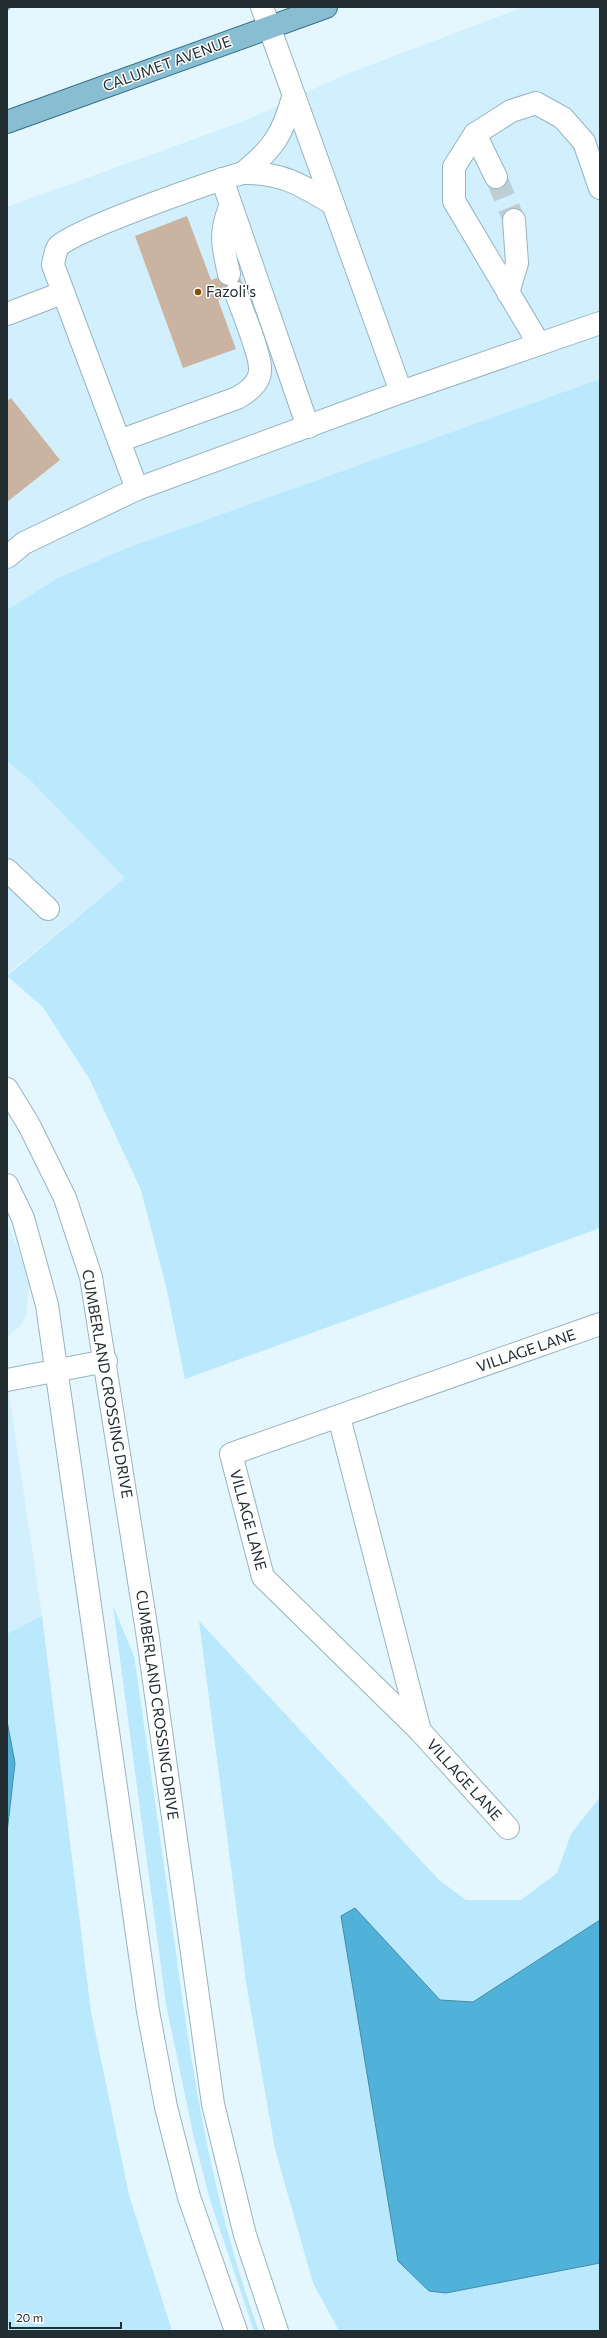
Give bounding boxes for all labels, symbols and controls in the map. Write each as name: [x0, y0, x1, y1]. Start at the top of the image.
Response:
street label: CALUMET AVENUE: [100, 31, 233, 95]
place label: Fazoli's: [206, 282, 256, 300]
marker: Fazoli's: [193, 287, 203, 297]
street label: CUMBERLAND CROSSING DRIVE: [79, 1268, 137, 1500]
street label: VILLAGE LANE: [474, 1325, 578, 1375]
street label: VILLAGE LANE: [227, 1467, 271, 1572]
street label: CUMBERLAND CROSSING DRIVE: [133, 1589, 183, 1821]
street label: VILLAGE LANE: [423, 1735, 506, 1824]
scale bar: [10, 2304, 121, 2330]
text: 20 m: [16, 2310, 43, 2324]

